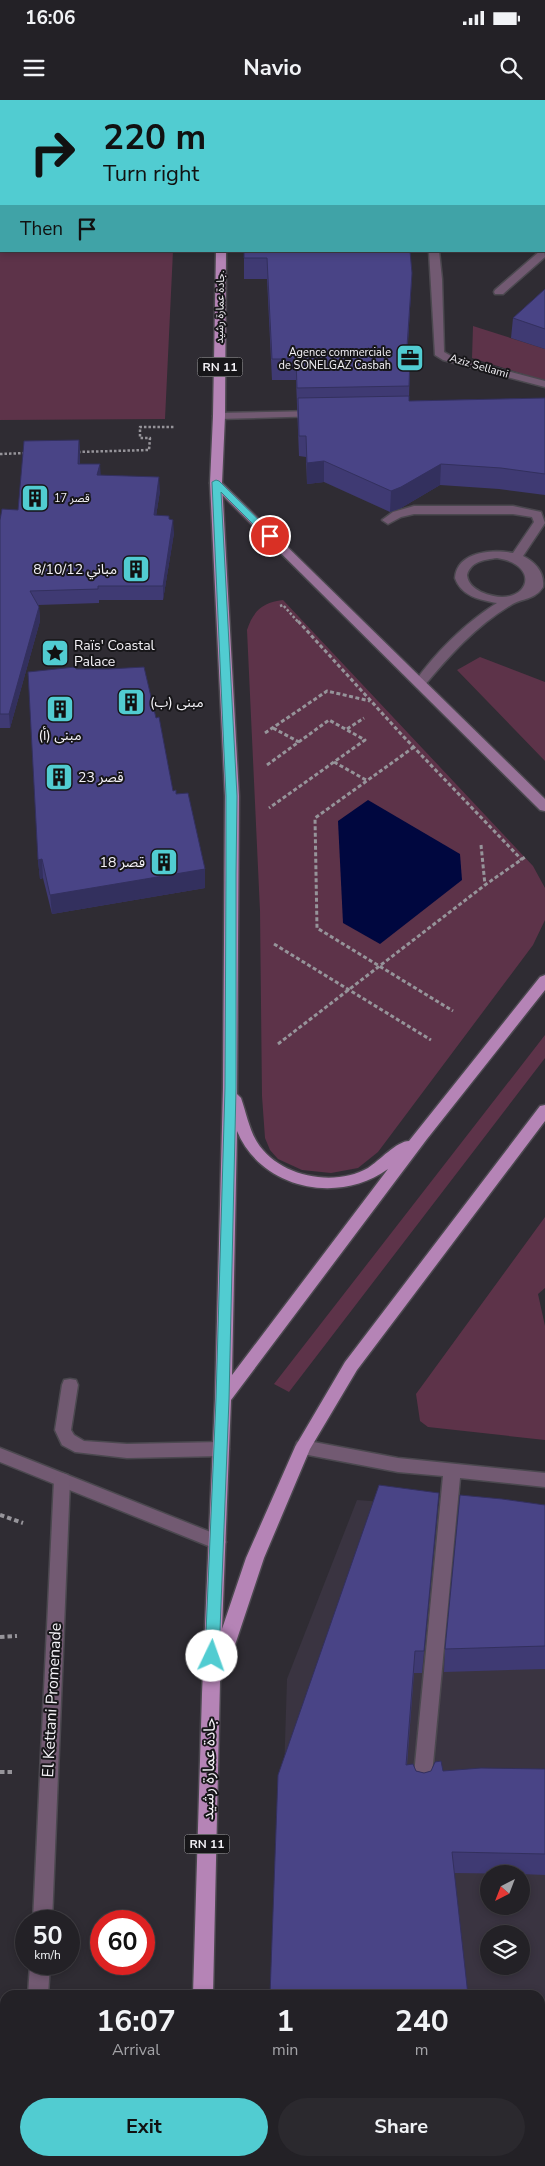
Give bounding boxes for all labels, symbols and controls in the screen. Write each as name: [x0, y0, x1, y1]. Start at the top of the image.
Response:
text: 16:06: [25, 5, 75, 31]
text: Navio: [243, 53, 302, 83]
icon: menu: [20, 54, 48, 82]
icon: search: [497, 54, 525, 82]
text: 220 m: [103, 114, 206, 161]
icon: right: [20, 120, 85, 185]
text: Turn right: [103, 159, 199, 189]
icon: arrive: [73, 215, 101, 243]
text: Then: [20, 216, 63, 242]
street label: جادة عمارة رشيد.: [212, 270, 228, 344]
office icon: Agence commerciale de SONELGAZ Casbah: [395, 343, 425, 373]
place label: Agence commerciale de SONELGAZ Casbah: [279, 345, 391, 373]
street label: Aziz Sellami: [448, 350, 510, 382]
road number: RN 11: [198, 358, 242, 376]
building icon: قصر 17: [20, 483, 50, 513]
place label: قصر 17: [54, 491, 90, 506]
pin: [249, 515, 291, 557]
icon: arrive: [256, 522, 284, 550]
building icon: مباني 8/10/12: [121, 554, 151, 584]
place label: مباني 8/10/12: [33, 560, 117, 580]
place label: Raïs' Coastal Palace: [74, 636, 156, 671]
place icon: Raïs' Coastal Palace: [40, 638, 70, 668]
building icon: مبنى (ب): [116, 687, 146, 717]
place label: مبنى (ب): [150, 693, 204, 712]
building icon: مبنى (أ): [45, 694, 75, 724]
place label: مبنى (أ): [38, 726, 82, 745]
building icon: قصر 23: [44, 762, 74, 792]
place label: قصر 23: [78, 768, 124, 787]
building icon: قصر 18: [149, 847, 179, 877]
place label: قصر 18: [100, 853, 145, 872]
street label: El Kettani Promenade: [37, 1622, 67, 1778]
position arrow: [185, 1629, 237, 1681]
street label: جادة عمارة رشيد: [197, 1718, 221, 1820]
road number: RN 11: [184, 1835, 230, 1854]
north arrow: [480, 1865, 530, 1915]
map controls: [480, 1865, 530, 1975]
speed limit sign: 60: [90, 1910, 155, 1975]
text: 50: [32, 1919, 63, 1953]
button: layers: [480, 1925, 530, 1975]
text: km/h: [34, 1947, 61, 1963]
text: 16:07: [96, 2001, 176, 2042]
text: 1: [276, 2001, 294, 2042]
text: 240: [395, 2001, 449, 2042]
text: Arrival: [112, 2039, 160, 2061]
text: min: [272, 2039, 298, 2061]
text: m: [415, 2039, 429, 2061]
button: Exit: [20, 2098, 268, 2156]
button: Share: [278, 2098, 525, 2156]

